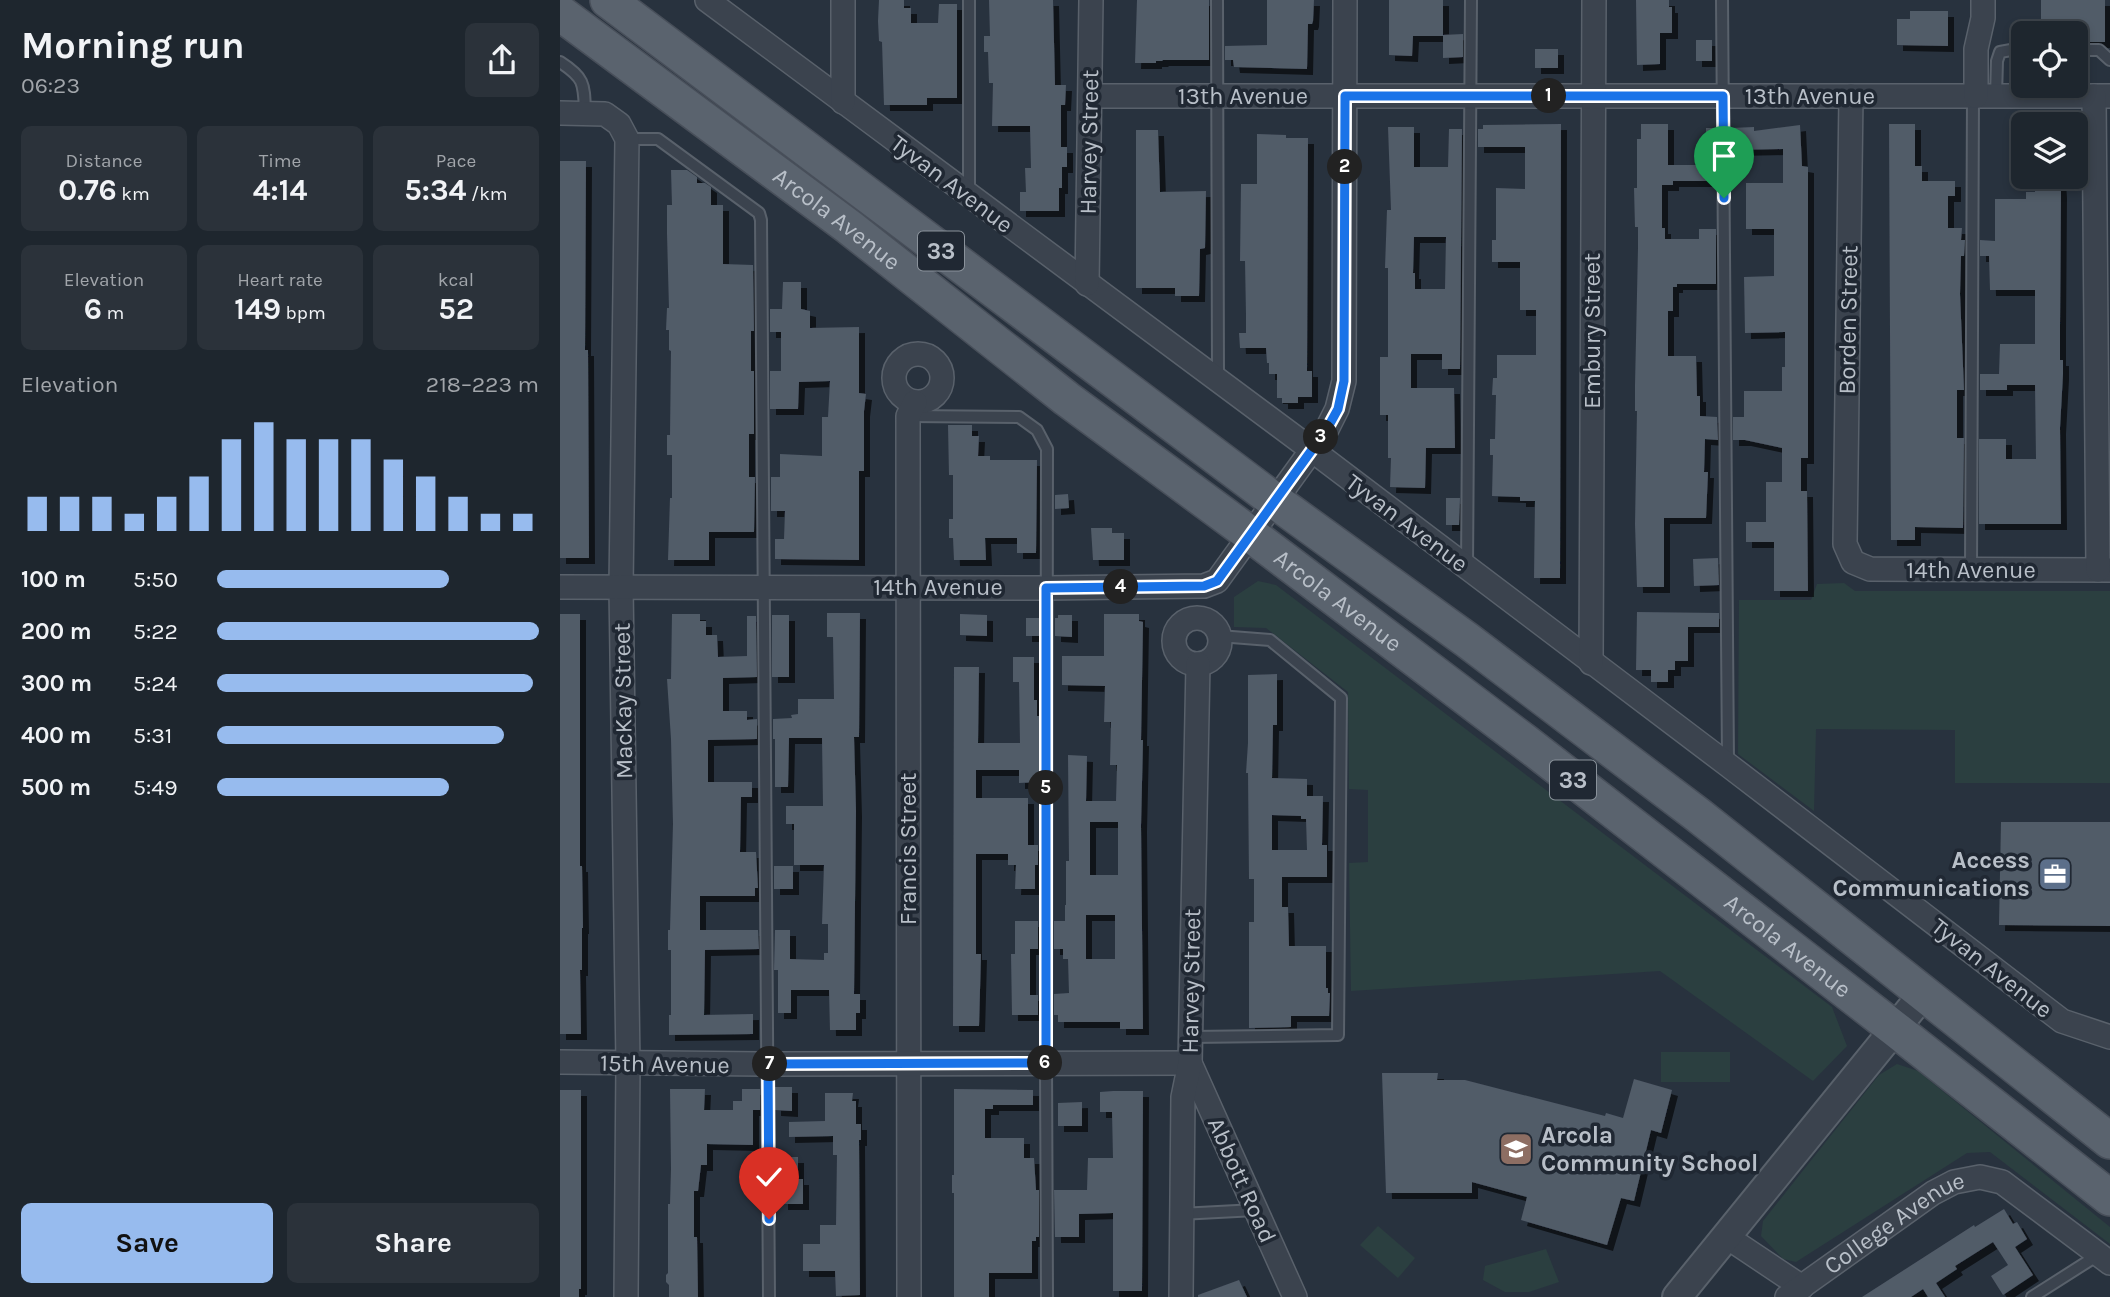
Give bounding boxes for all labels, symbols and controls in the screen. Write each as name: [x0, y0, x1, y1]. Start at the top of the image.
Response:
map controls: [2011, 21, 2088, 189]
button: locate: [2011, 21, 2088, 98]
text: Morning run: [21, 23, 245, 68]
button: share: [465, 23, 539, 97]
street label: Harvey Street: [1074, 69, 1104, 215]
text: 06:23: [21, 72, 80, 99]
pin: 1: [1532, 78, 1566, 114]
street label: 13th Avenue: [1178, 82, 1308, 110]
street label: 13th Avenue: [1745, 82, 1875, 110]
text: 1: [1545, 84, 1552, 106]
button: layers: [2011, 112, 2088, 189]
pin: [1694, 126, 1754, 198]
street label: Tyvan Avenue: [885, 129, 1019, 239]
icon: arrive: [1705, 137, 1743, 175]
text: Distance: [66, 150, 142, 172]
text: Time: [259, 150, 301, 172]
text: Pace: [436, 150, 476, 172]
pin: 2: [1328, 150, 1362, 184]
text: 2: [1339, 155, 1350, 177]
street label: Arcola Avenue: [768, 162, 906, 276]
text: 0.76: [58, 172, 117, 208]
text: 4:14: [253, 172, 307, 208]
text: 5:34: [404, 172, 466, 208]
text: km: [117, 183, 150, 205]
text: /km: [466, 183, 508, 205]
road number: 33: [918, 232, 964, 270]
street label: Borden Street: [1833, 245, 1863, 395]
street label: Embury Street: [1578, 253, 1606, 409]
text: Elevation: [64, 269, 144, 291]
text: Heart rate: [237, 269, 323, 291]
text: kcal: [438, 269, 474, 291]
text: 6: [84, 291, 102, 327]
text: 149: [234, 291, 281, 327]
text: 52: [438, 291, 474, 327]
text: m: [102, 302, 124, 324]
text: bpm: [281, 302, 326, 324]
text: Elevation: [21, 371, 118, 398]
text: 218–223 m: [426, 371, 539, 398]
pin: 3: [1304, 420, 1338, 454]
text: 3: [1315, 425, 1326, 447]
street label: Tyvan Avenue: [1340, 468, 1474, 578]
street label: Arcola Avenue: [1269, 543, 1407, 658]
street label: 14th Avenue: [1906, 556, 2036, 584]
text: 100 m: [21, 566, 86, 593]
text: 5:50: [133, 566, 178, 593]
pin: 4: [1104, 570, 1138, 604]
street label: 14th Avenue: [873, 573, 1003, 601]
text: 4: [1115, 575, 1126, 597]
text: 200 m: [21, 618, 92, 645]
text: 5:22: [133, 618, 178, 645]
street label: MacKay Street: [608, 623, 638, 779]
text: 300 m: [21, 670, 92, 697]
text: 5:24: [133, 670, 177, 697]
text: 400 m: [21, 722, 91, 749]
text: 5:31: [133, 722, 172, 749]
road number: 33: [1550, 760, 1596, 800]
pin: 5: [1028, 770, 1064, 806]
street label: Francis Street: [894, 773, 922, 925]
text: 500 m: [21, 774, 91, 801]
text: 5:49: [133, 774, 177, 801]
text: 5: [1040, 776, 1051, 798]
place label: Access Communications: [1833, 846, 2030, 902]
office icon: Access Communications: [2036, 855, 2074, 893]
street label: Arcola Avenue: [1719, 888, 1857, 1004]
street label: Harvey Street: [1176, 908, 1206, 1054]
street label: Tyvan Avenue: [1926, 912, 2058, 1024]
pin: 7: [752, 1046, 788, 1082]
pin: 6: [1028, 1046, 1063, 1080]
street label: 15th Avenue: [600, 1049, 730, 1079]
text: 6: [1039, 1051, 1050, 1073]
text: 7: [765, 1052, 774, 1074]
street label: Abbott Road: [1202, 1113, 1282, 1247]
place label: Arcola Community School: [1541, 1121, 1758, 1177]
school or university icon: Arcola Community School: [1497, 1130, 1535, 1168]
pin: [739, 1147, 799, 1219]
icon: check: [750, 1158, 788, 1196]
street label: College Avenue: [1819, 1166, 1967, 1280]
button: Save: [21, 1203, 273, 1283]
button: Share: [287, 1203, 539, 1283]

